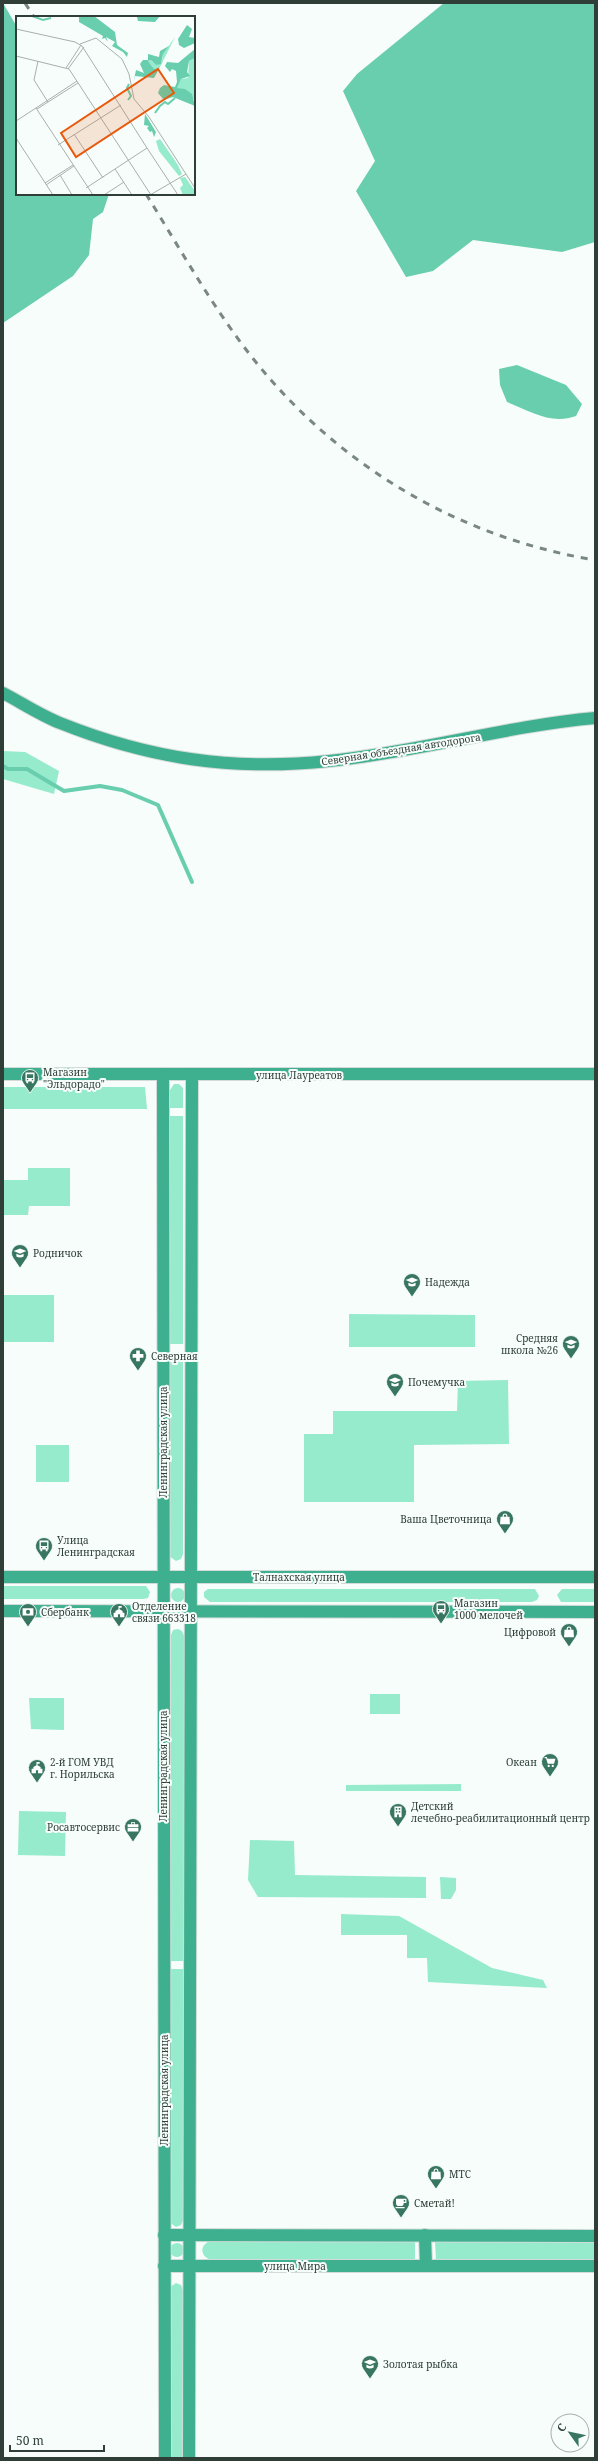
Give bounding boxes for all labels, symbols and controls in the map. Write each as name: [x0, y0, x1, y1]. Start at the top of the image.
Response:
inset map: [16, 16, 195, 195]
street label: Северная объездная автодорога: [320, 729, 482, 769]
place label: Магазин "Эльдорадо": [43, 1065, 105, 1091]
bus stop icon: Магазин "Эльдорадо": [20, 1068, 40, 1093]
street label: улица Лауреатов: [256, 1068, 343, 1082]
school or university icon: Родничок: [10, 1243, 30, 1268]
place label: Родничок: [33, 1246, 83, 1260]
school or university icon: Надежда: [402, 1272, 422, 1297]
place label: Надежда: [425, 1275, 470, 1289]
place label: Средняя школа №26: [501, 1331, 558, 1357]
school or university icon: Средняя школа №26: [561, 1334, 581, 1359]
pharmacy icon: Северная: [128, 1346, 148, 1371]
place label: Северная: [151, 1349, 198, 1363]
school or university icon: Почемучка: [385, 1372, 405, 1397]
place label: Почемучка: [408, 1375, 466, 1389]
street label: Ленинградская улица: [156, 1386, 170, 1498]
shop icon: Ваша Цветочница: [495, 1509, 515, 1534]
place label: Ваша Цветочница: [400, 1512, 492, 1526]
place label: Улица Ленинградская: [57, 1533, 135, 1559]
bus stop icon: Улица Ленинградская: [34, 1536, 54, 1561]
street label: Талнахская улица: [253, 1570, 345, 1584]
place label: Магазин 1000 мелочей: [454, 1596, 523, 1622]
place label: Отделение связи 663318: [132, 1599, 196, 1625]
bus stop icon: Магазин 1000 мелочей: [431, 1599, 451, 1624]
bank icon: Сбербанк: [18, 1602, 38, 1627]
public building icon: Отделение связи 663318: [109, 1602, 129, 1627]
place label: Сбербанк: [41, 1605, 89, 1619]
shop icon: Цифровой: [559, 1622, 579, 1647]
place label: Цифровой: [504, 1625, 556, 1639]
street label: Ленинградская улица: [156, 1710, 170, 1822]
supermarket icon: Океан: [540, 1752, 560, 1777]
place label: 2-й ГОМ УВД г. Норильска: [50, 1755, 115, 1781]
place label: Океан: [506, 1755, 537, 1769]
public building icon: 2-й ГОМ УВД г. Норильска: [27, 1758, 47, 1783]
place label: Детский лечебно-реабилитационный центр: [411, 1799, 590, 1825]
building icon: Детский лечебно-реабилитационный центр: [388, 1802, 408, 1827]
office icon: Росавтосервис: [123, 1817, 143, 1842]
place label: Росавтосервис: [47, 1820, 120, 1834]
street label: Ленинградская улица: [157, 2034, 171, 2146]
shop icon: МТС: [426, 2164, 446, 2189]
place label: МТС: [449, 2167, 471, 2181]
cafe icon: Сметай!: [391, 2193, 411, 2218]
place label: Сметай!: [414, 2196, 455, 2210]
street label: улица Мира: [264, 2259, 326, 2273]
school or university icon: Золотая рыбка: [360, 2354, 380, 2379]
place label: Золотая рыбка: [383, 2357, 458, 2371]
north arrow: [550, 2413, 590, 2453]
text: С: [553, 2420, 569, 2434]
scale bar: [10, 2427, 104, 2453]
text: 50 m: [16, 2432, 44, 2449]

